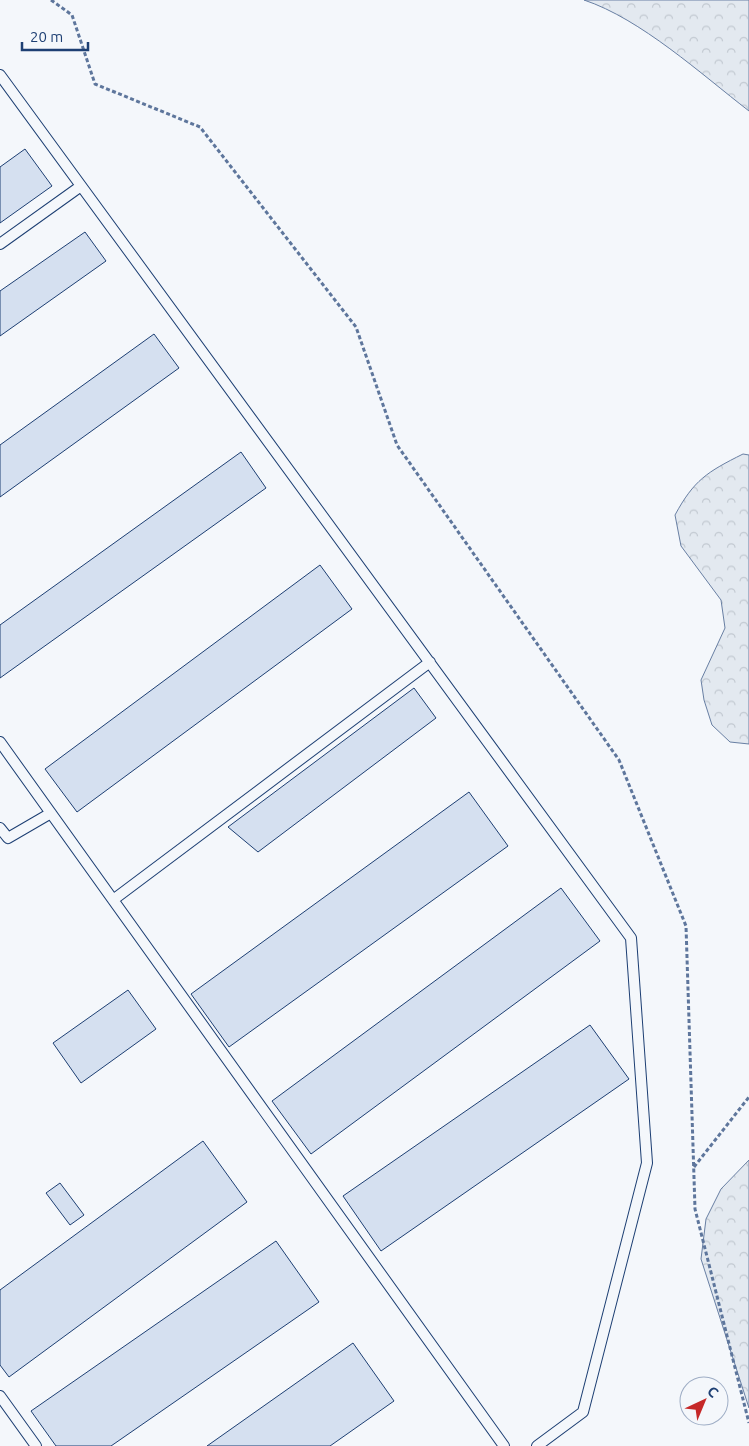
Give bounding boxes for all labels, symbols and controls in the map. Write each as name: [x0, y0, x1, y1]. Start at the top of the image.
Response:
scale bar: [22, 20, 89, 52]
text: 20 m: [30, 28, 63, 45]
north arrow: [679, 1376, 729, 1426]
text: С: [704, 1383, 722, 1401]

